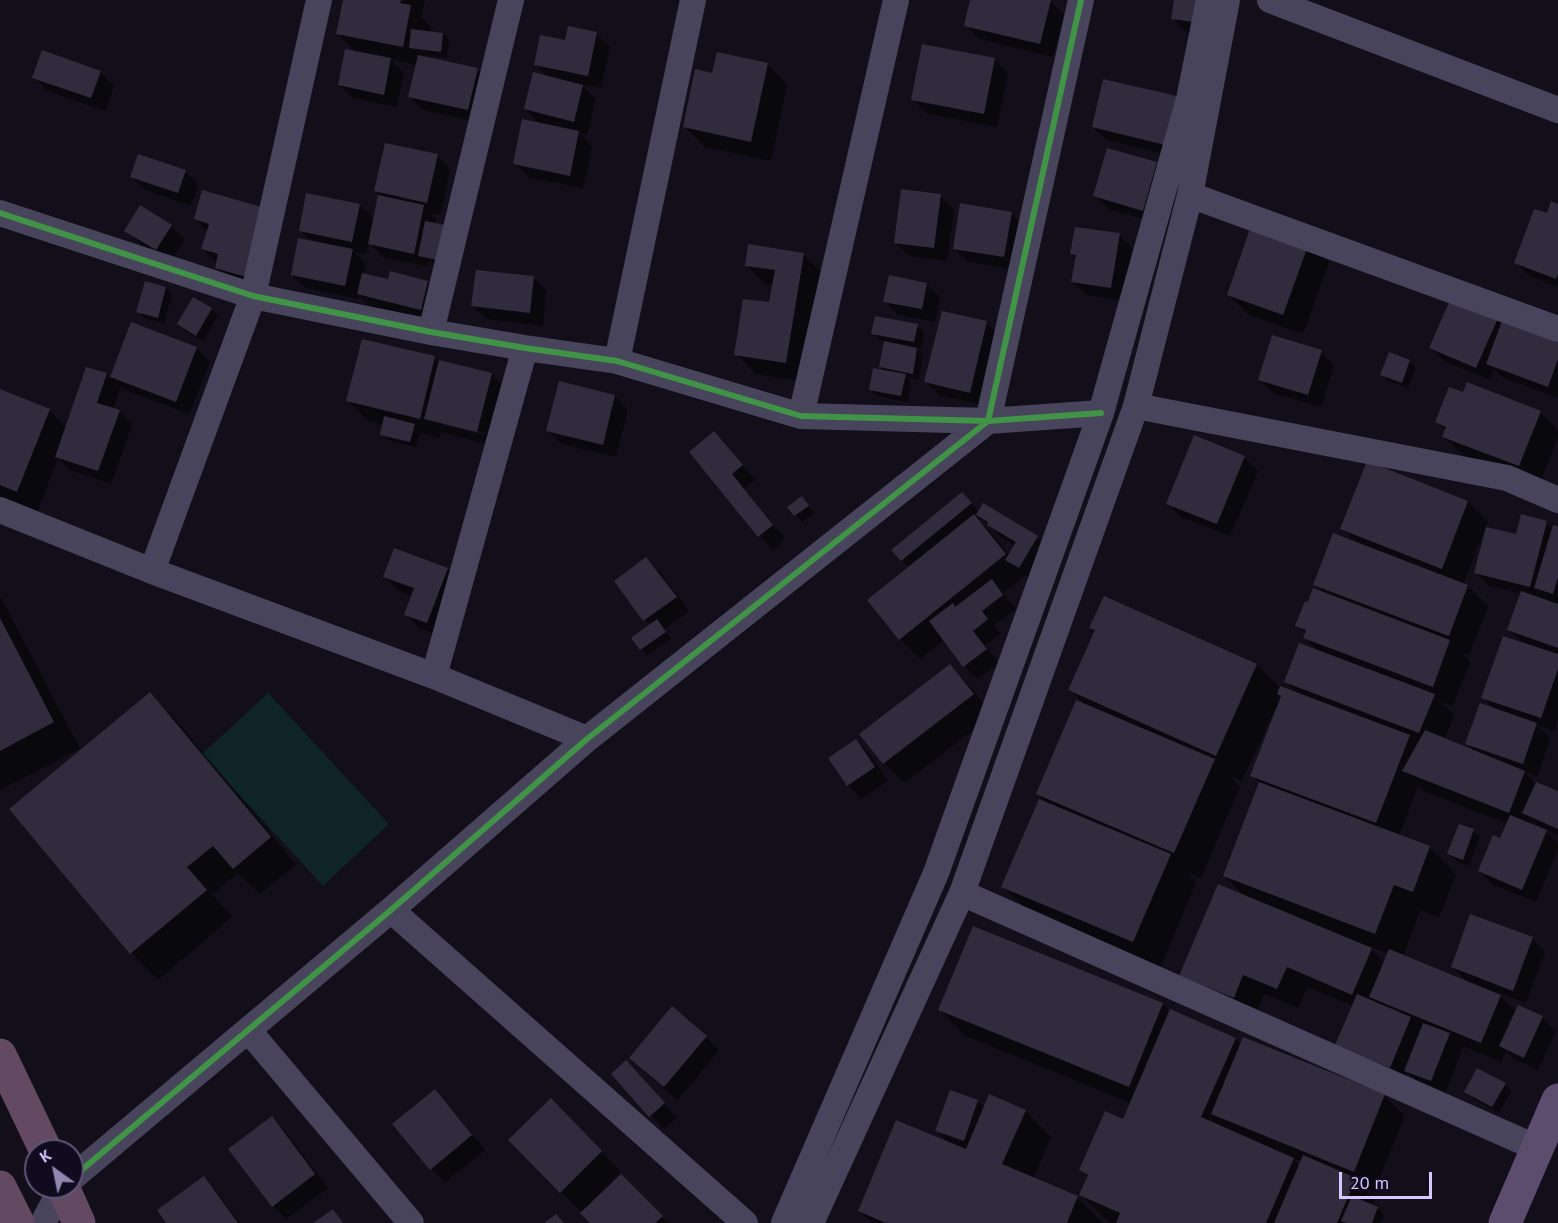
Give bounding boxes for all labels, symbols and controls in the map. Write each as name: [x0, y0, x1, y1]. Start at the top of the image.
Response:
north arrow: [24, 1139, 84, 1199]
text: K: [36, 1144, 55, 1167]
scale bar: [1342, 1160, 1435, 1198]
text: 20 m: [1350, 1171, 1389, 1194]

